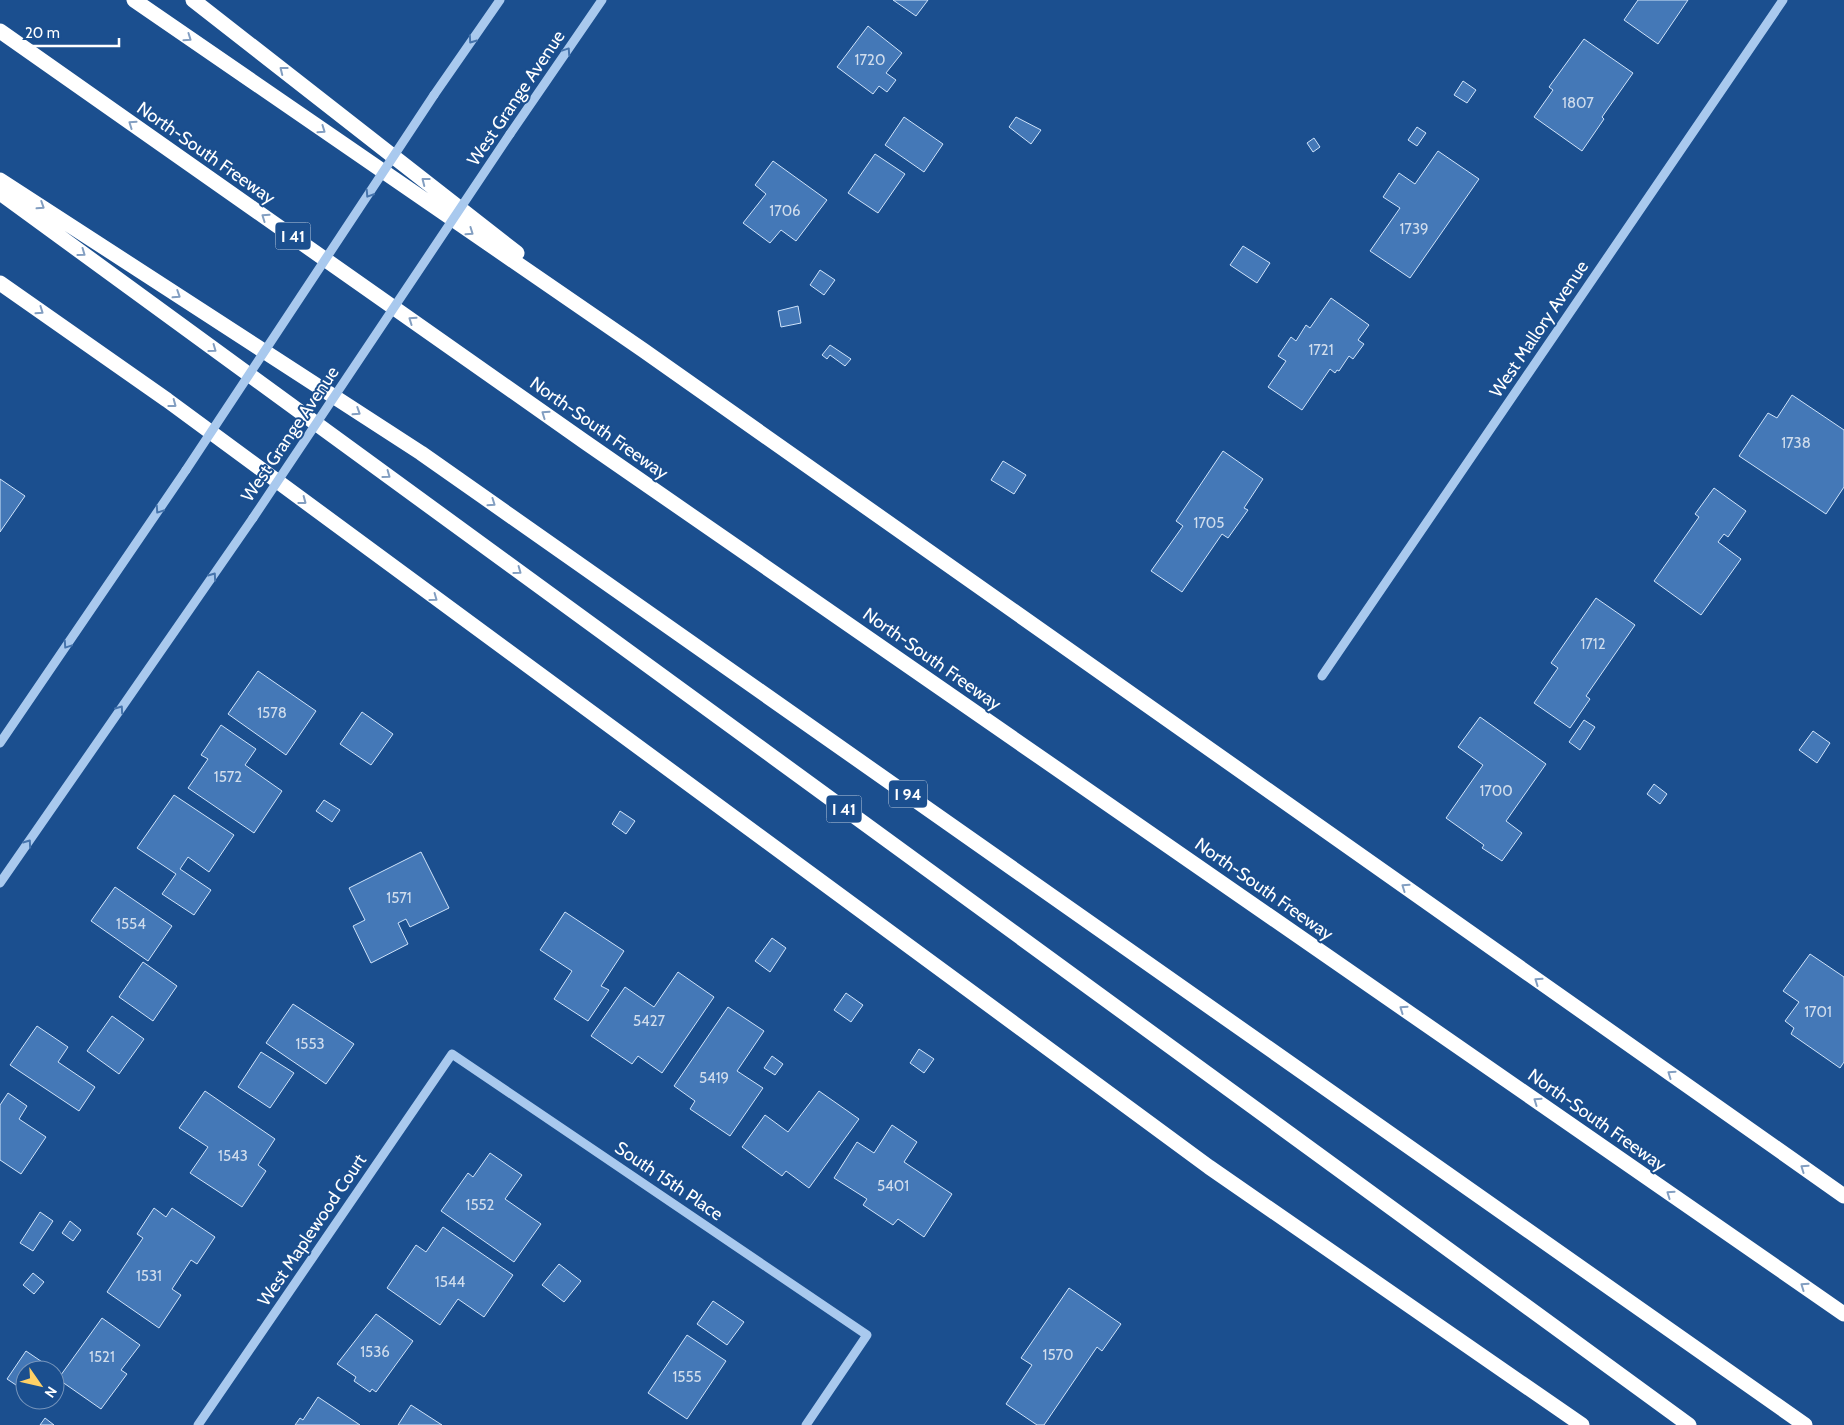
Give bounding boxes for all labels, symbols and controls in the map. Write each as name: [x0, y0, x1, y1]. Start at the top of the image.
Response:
scale bar: [18, 15, 119, 47]
text: 20 m: [25, 24, 60, 42]
street label: West Grange Avenue: [463, 26, 569, 170]
one-way arrow: [182, 32, 192, 41]
one-way arrow: [469, 34, 478, 44]
one-way arrow: [561, 47, 570, 57]
house number: 1720: [855, 51, 885, 69]
one-way arrow: [279, 67, 289, 76]
house number: 1807: [1562, 94, 1594, 112]
street label: North-South Freeway: [133, 97, 279, 209]
one-way arrow: [128, 121, 138, 130]
one-way arrow: [316, 124, 326, 133]
one-way arrow: [422, 178, 431, 186]
one-way arrow: [366, 189, 375, 198]
one-way arrow: [35, 200, 45, 209]
house number: 1706: [769, 202, 801, 220]
one-way arrow: [261, 214, 271, 223]
house number: 1739: [1399, 220, 1429, 238]
road number: I 41: [276, 222, 310, 250]
one-way arrow: [464, 226, 474, 235]
one-way arrow: [76, 247, 86, 256]
street label: West Mallory Avenue: [1485, 256, 1593, 402]
one-way arrow: [171, 289, 181, 298]
one-way arrow: [34, 305, 44, 314]
one-way arrow: [408, 317, 418, 326]
house number: 1721: [1308, 341, 1334, 359]
one-way arrow: [207, 343, 217, 352]
street label: West Grange Avenue: [237, 362, 343, 506]
street label: North-South Freeway: [526, 372, 672, 484]
one-way arrow: [167, 398, 177, 407]
one-way arrow: [352, 406, 361, 415]
one-way arrow: [541, 411, 551, 420]
house number: 1738: [1781, 434, 1811, 452]
one-way arrow: [381, 470, 390, 478]
one-way arrow: [297, 496, 306, 504]
one-way arrow: [486, 497, 496, 506]
one-way arrow: [156, 505, 165, 514]
house number: 1705: [1194, 514, 1224, 532]
one-way arrow: [512, 565, 522, 574]
one-way arrow: [207, 572, 216, 581]
one-way arrow: [428, 592, 437, 600]
street label: North-South Freeway: [859, 603, 1005, 715]
house number: 1712: [1580, 635, 1606, 653]
one-way arrow: [64, 639, 73, 648]
house number: 1578: [257, 704, 287, 722]
one-way arrow: [114, 705, 123, 715]
house number: 1572: [214, 768, 242, 786]
road number: I 94: [889, 781, 927, 808]
house number: 1700: [1479, 782, 1513, 800]
road number: I 41: [826, 796, 862, 822]
street label: North-South Freeway: [1191, 833, 1337, 945]
one-way arrow: [22, 839, 31, 849]
one-way arrow: [1402, 884, 1411, 893]
house number: 1571: [386, 889, 412, 907]
house number: 1554: [116, 915, 146, 933]
one-way arrow: [1534, 978, 1544, 987]
house number: 1701: [1804, 1003, 1832, 1021]
one-way arrow: [1399, 1005, 1408, 1015]
house number: 5427: [633, 1012, 666, 1030]
house number: 1553: [295, 1035, 325, 1053]
street label: North-South Freeway: [1524, 1064, 1670, 1176]
house number: 5419: [699, 1069, 729, 1087]
one-way arrow: [1667, 1071, 1677, 1080]
one-way arrow: [1533, 1098, 1543, 1107]
street label: South 15th Place: [611, 1137, 727, 1225]
house number: 1543: [218, 1147, 248, 1165]
street label: West Maplewood Court: [253, 1150, 371, 1310]
one-way arrow: [1800, 1165, 1810, 1174]
house number: 5401: [877, 1177, 909, 1195]
one-way arrow: [1667, 1191, 1676, 1200]
house number: 1552: [466, 1196, 495, 1214]
house number: 1531: [136, 1267, 162, 1285]
house number: 1544: [435, 1273, 465, 1291]
one-way arrow: [1800, 1283, 1810, 1292]
house number: 1536: [360, 1343, 390, 1361]
house number: 1570: [1043, 1346, 1073, 1364]
house number: 1521: [89, 1348, 115, 1366]
north arrow: [15, 1360, 65, 1410]
house number: 1555: [672, 1368, 702, 1386]
text: N: [41, 1383, 61, 1401]

